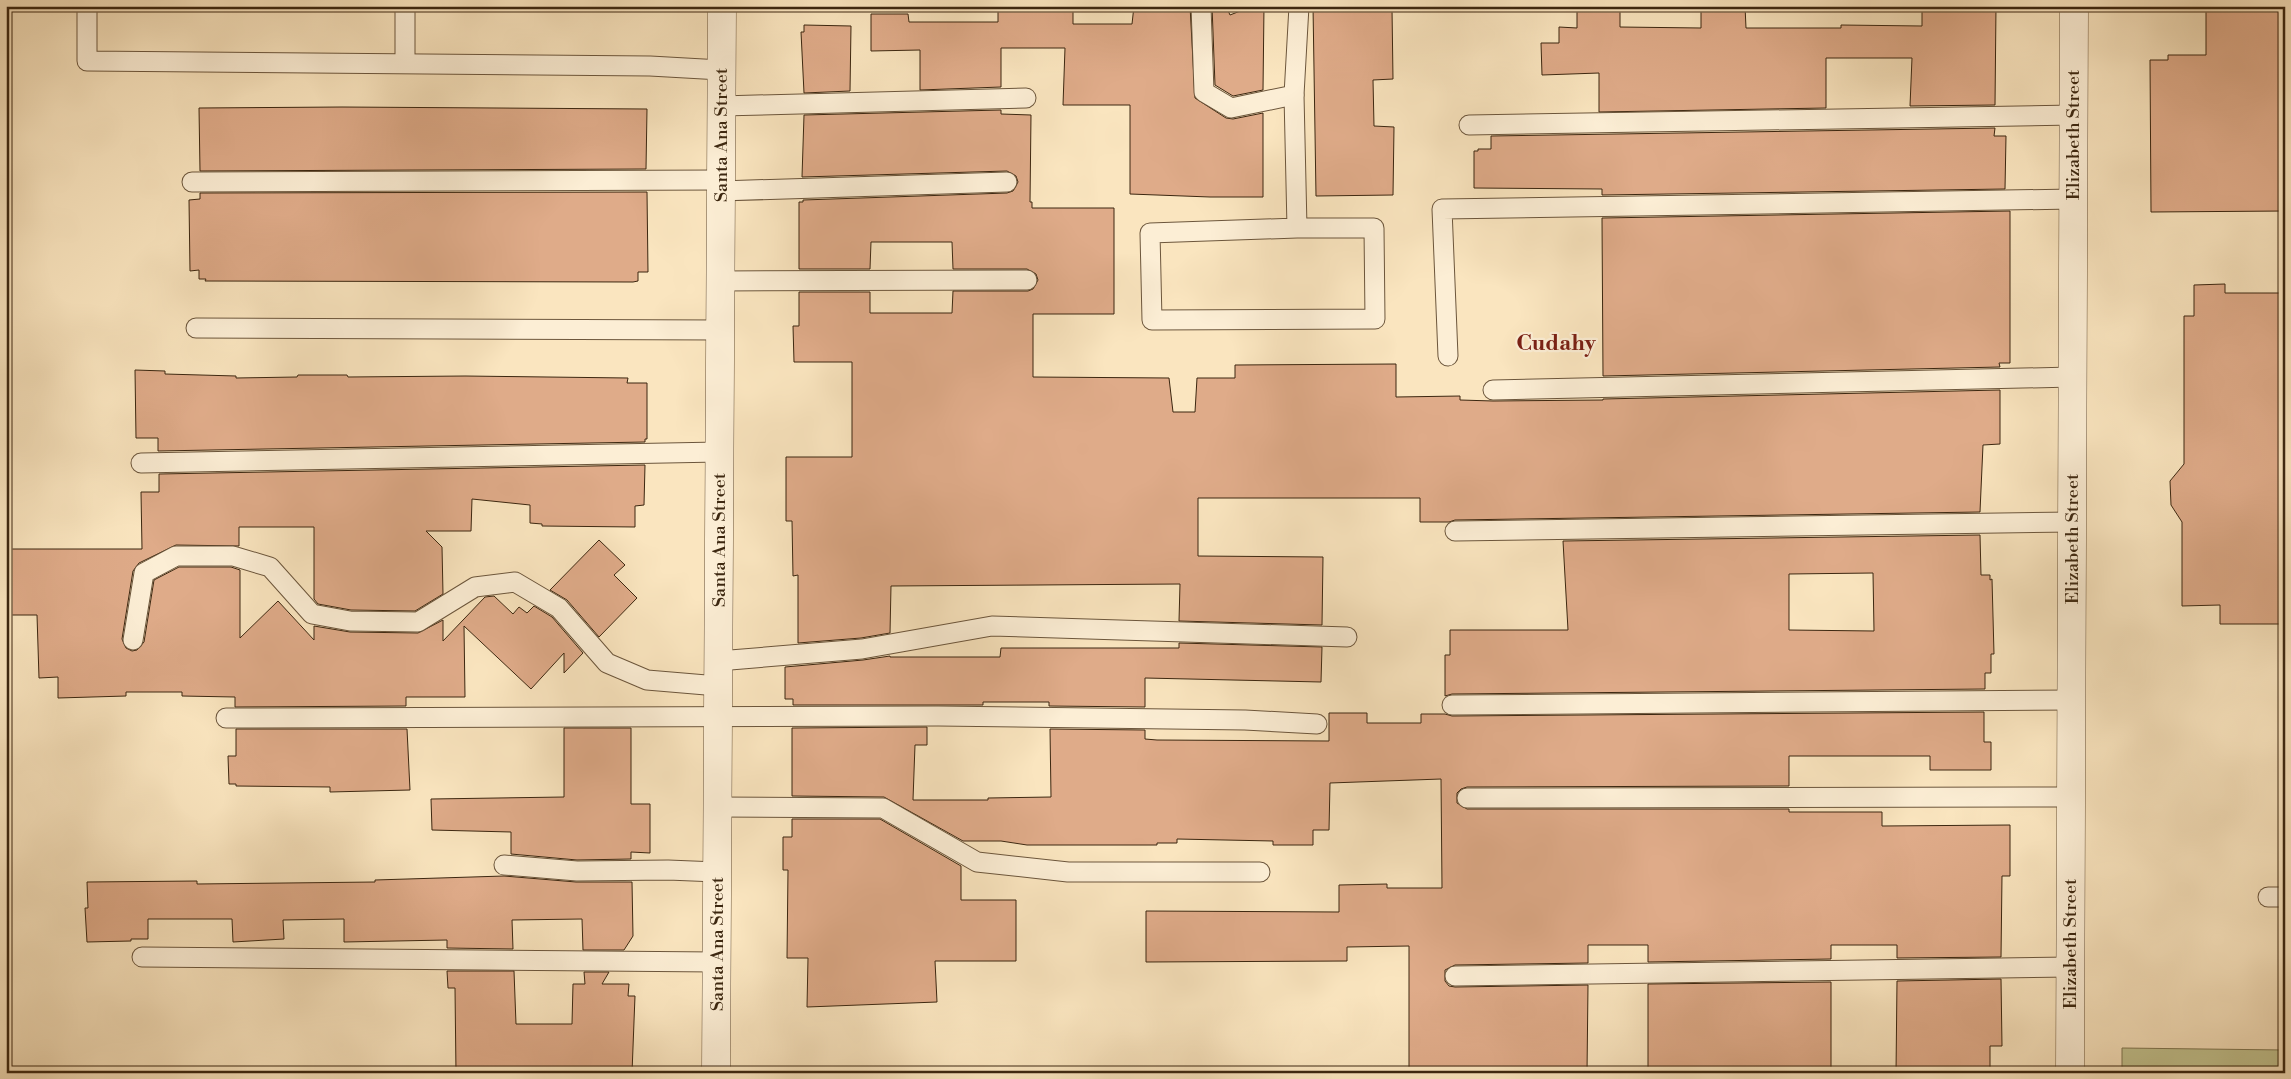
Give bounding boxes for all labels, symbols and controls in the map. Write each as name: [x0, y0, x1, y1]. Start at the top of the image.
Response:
street label: Santa Ana Street: [710, 67, 733, 202]
street label: Elizabeth Street: [2062, 69, 2085, 200]
district label: Cudahy: [1516, 330, 1597, 357]
street label: Santa Ana Street: [708, 472, 731, 607]
street label: Elizabeth Street: [2061, 473, 2084, 604]
street label: Santa Ana Street: [706, 876, 729, 1011]
street label: Elizabeth Street: [2059, 878, 2082, 1009]

